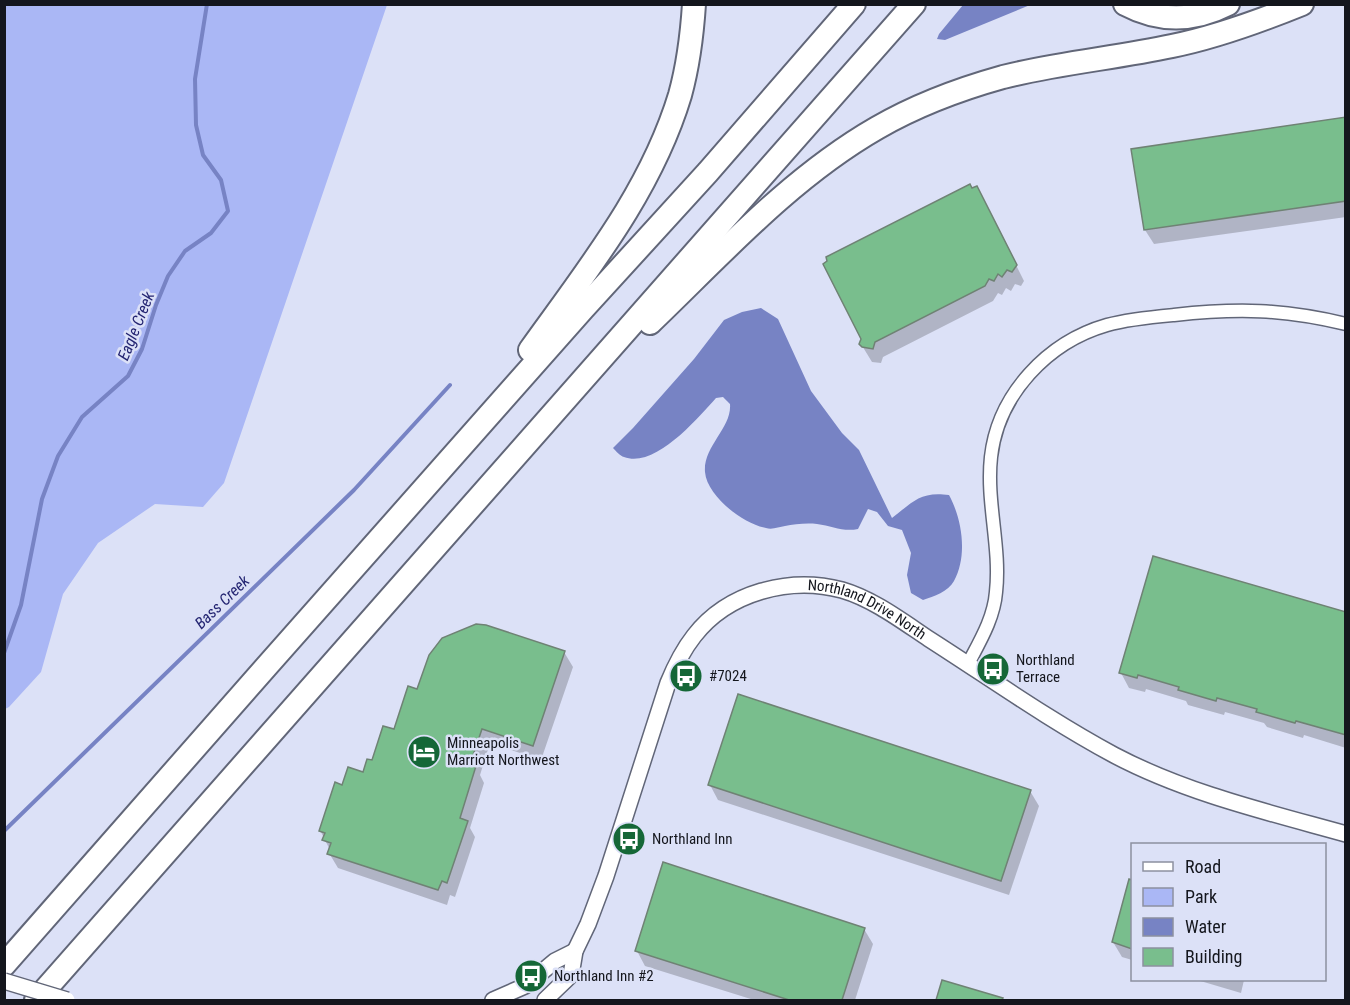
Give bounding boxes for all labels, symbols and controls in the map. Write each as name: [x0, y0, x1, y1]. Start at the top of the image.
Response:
water label: Eagle Creek: [114, 288, 159, 363]
water label: Bass Creek: [191, 571, 254, 633]
street label: Northland Drive North: [807, 576, 930, 643]
bus stop icon: Northland Terrace: [975, 651, 1011, 687]
place label: Northland Terrace: [1016, 651, 1075, 686]
bus stop icon: #7024: [668, 658, 704, 694]
place label: #7024: [709, 667, 747, 685]
hotel icon: Minneapolis Marriott Northwest: [406, 734, 442, 770]
place label: Minneapolis Marriott Northwest: [447, 734, 559, 769]
bus stop icon: Northland Inn: [611, 821, 647, 857]
place label: Northland Inn: [652, 830, 733, 848]
legend: [1131, 843, 1326, 981]
text: Road: [1185, 856, 1221, 877]
text: Park: [1185, 886, 1217, 907]
text: Water: [1185, 916, 1227, 937]
text: Building: [1185, 946, 1242, 967]
bus stop icon: Northland Inn #2: [513, 958, 549, 994]
place label: Northland Inn #2: [554, 967, 654, 985]

